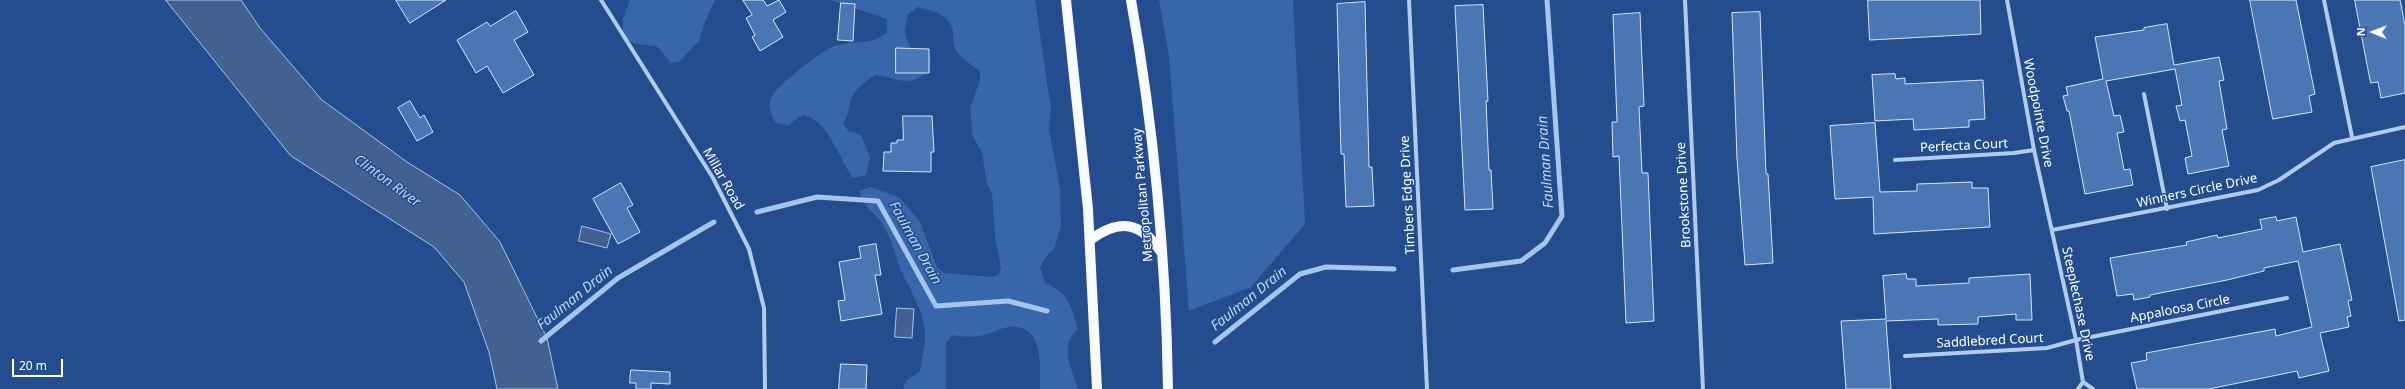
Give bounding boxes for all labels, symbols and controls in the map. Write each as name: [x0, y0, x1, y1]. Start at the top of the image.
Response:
north arrow: [2353, 12, 2393, 52]
text: N: [2353, 27, 2368, 36]
street label: Woodpointe Drive: [2020, 57, 2056, 169]
water label: Faulman Drain: [1534, 115, 1558, 209]
street label: Metropolitan Parkway: [1129, 127, 1157, 263]
street label: Timbers Edge Drive: [1397, 135, 1419, 255]
street label: Perfecta Court: [1920, 136, 2008, 156]
street label: Brookstone Drive: [1673, 142, 1695, 248]
street label: Millar Road: [699, 145, 747, 213]
water label: Clinton River: [350, 151, 424, 211]
street label: Winners Circle Drive: [2135, 171, 2259, 211]
water label: Faulman Drain: [885, 198, 945, 288]
street label: Steeplechase Drive: [2058, 246, 2098, 362]
water label: Faulman Drain: [534, 262, 616, 334]
water label: Faulman Drain: [1208, 263, 1290, 335]
street label: Appaloosa Circle: [2129, 292, 2231, 326]
street label: Saddlebred Court: [1936, 330, 2044, 352]
scale bar: [14, 351, 65, 377]
text: 20 m: [19, 357, 47, 374]

